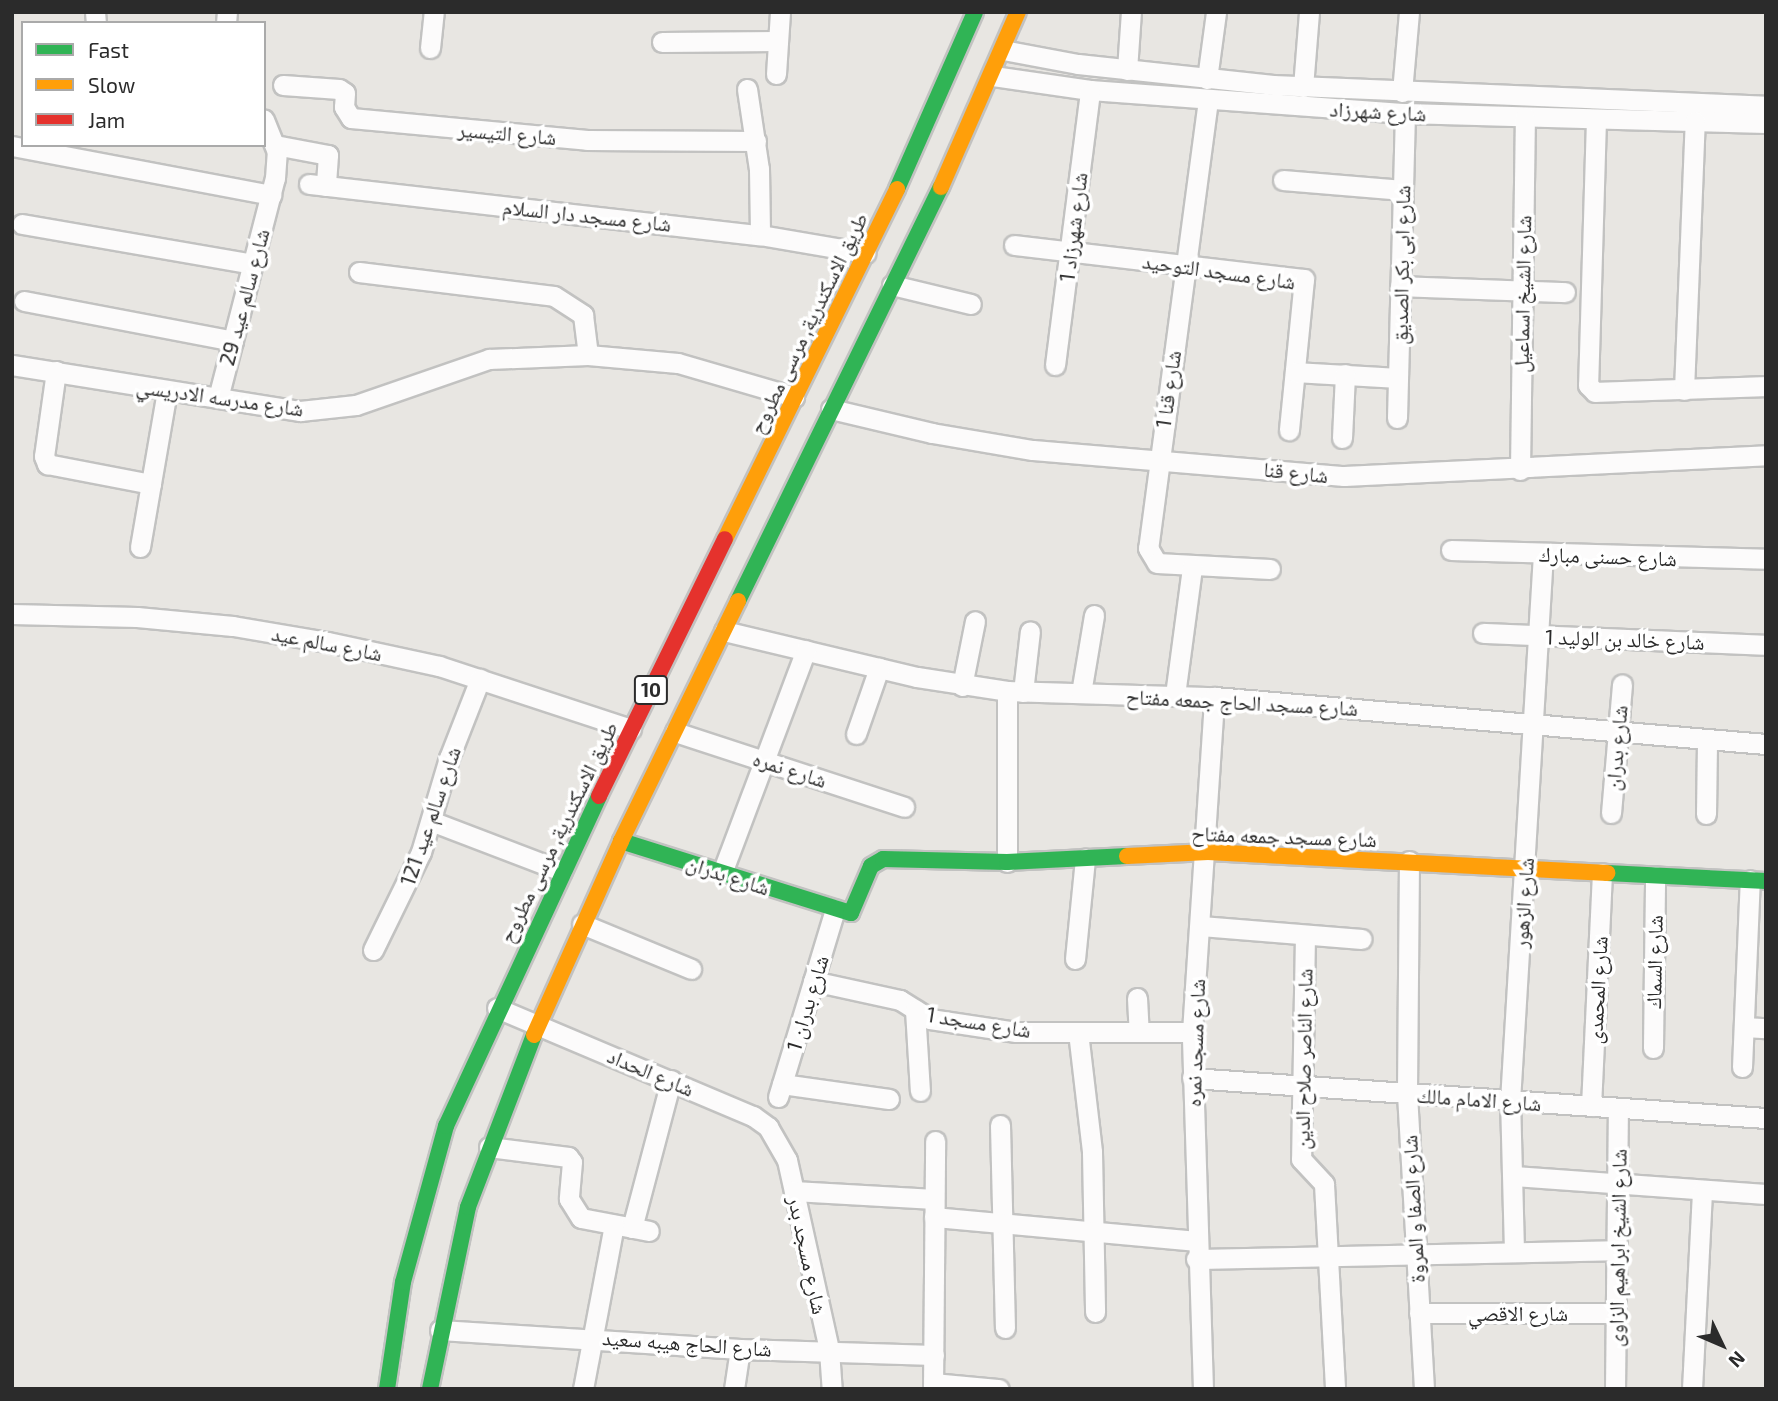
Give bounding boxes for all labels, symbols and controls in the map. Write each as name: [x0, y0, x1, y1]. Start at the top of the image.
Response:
legend: [21, 21, 266, 147]
text: Fast: [88, 37, 129, 62]
text: Slow: [88, 72, 135, 97]
street label: شارع شهرزاد: [1329, 96, 1427, 126]
text: Jam: [88, 107, 125, 132]
street label: شارع التيسير: [457, 116, 557, 150]
street label: شارع شهرزاد 1: [1054, 171, 1092, 283]
street label: شارع ابى بكر الصديق: [1387, 185, 1415, 345]
street label: شارع مسجد دار السلام: [501, 194, 673, 236]
street label: طريق الاسكندرية, مرسى مطروح: [743, 208, 873, 438]
street label: شارع الشيخ اسماعيل: [1508, 215, 1536, 373]
street label: شارع سالم عيد 29: [214, 226, 274, 368]
street label: شارع مسجد التوحيد: [1141, 248, 1297, 294]
street label: شارع قنا 1: [1150, 349, 1186, 429]
street label: شارع مدرسه الادريسي: [135, 373, 305, 421]
street label: شارع قنا: [1262, 456, 1330, 488]
street label: شارع حسنى مبارك: [1539, 541, 1677, 571]
street label: شارع سالم عيد: [270, 620, 384, 666]
street label: شارع خالد بن الوليد 1: [1545, 624, 1705, 654]
road number: 10: [634, 674, 668, 706]
street label: شارع مسجد الحاج جمعه مفتاح: [1125, 683, 1359, 721]
street label: شارع بدران: [1600, 704, 1632, 792]
street label: طريق الاسكندرية, مرسى مطروح: [493, 717, 623, 947]
street label: شارع سالم عيد 121: [394, 743, 466, 889]
street label: شارع نمره: [750, 745, 830, 793]
street label: شارع مسجد جمعه مفتاح: [1191, 820, 1377, 852]
street label: شارع بدران: [683, 850, 773, 900]
street label: شارع الزهور: [1507, 857, 1539, 949]
street label: شارع السماك: [1641, 915, 1667, 1009]
street label: شارع المحمدى: [1582, 935, 1612, 1045]
street label: شارع بدران 1: [781, 952, 833, 1054]
street label: شارع الناصر صلاح الدين: [1289, 968, 1317, 1150]
street label: شارع مسجد نمره: [1180, 978, 1210, 1108]
street label: شارع مسجد 1: [925, 1001, 1033, 1043]
street label: شارع الحداد: [604, 1042, 698, 1102]
street label: شارع الامام مالك: [1416, 1082, 1542, 1116]
street label: شارع الصفا و المروة: [1397, 1134, 1429, 1284]
street label: شارع الشيخ ابراهيم الزاوى: [1603, 1149, 1631, 1347]
street label: شارع مسجد بدر: [783, 1193, 833, 1317]
street label: شارع الاقصي: [1468, 1300, 1568, 1326]
north arrow: [1687, 1310, 1757, 1380]
street label: شارع الحاج هيبه سعيد: [601, 1325, 773, 1361]
text: N: [1724, 1347, 1751, 1373]

